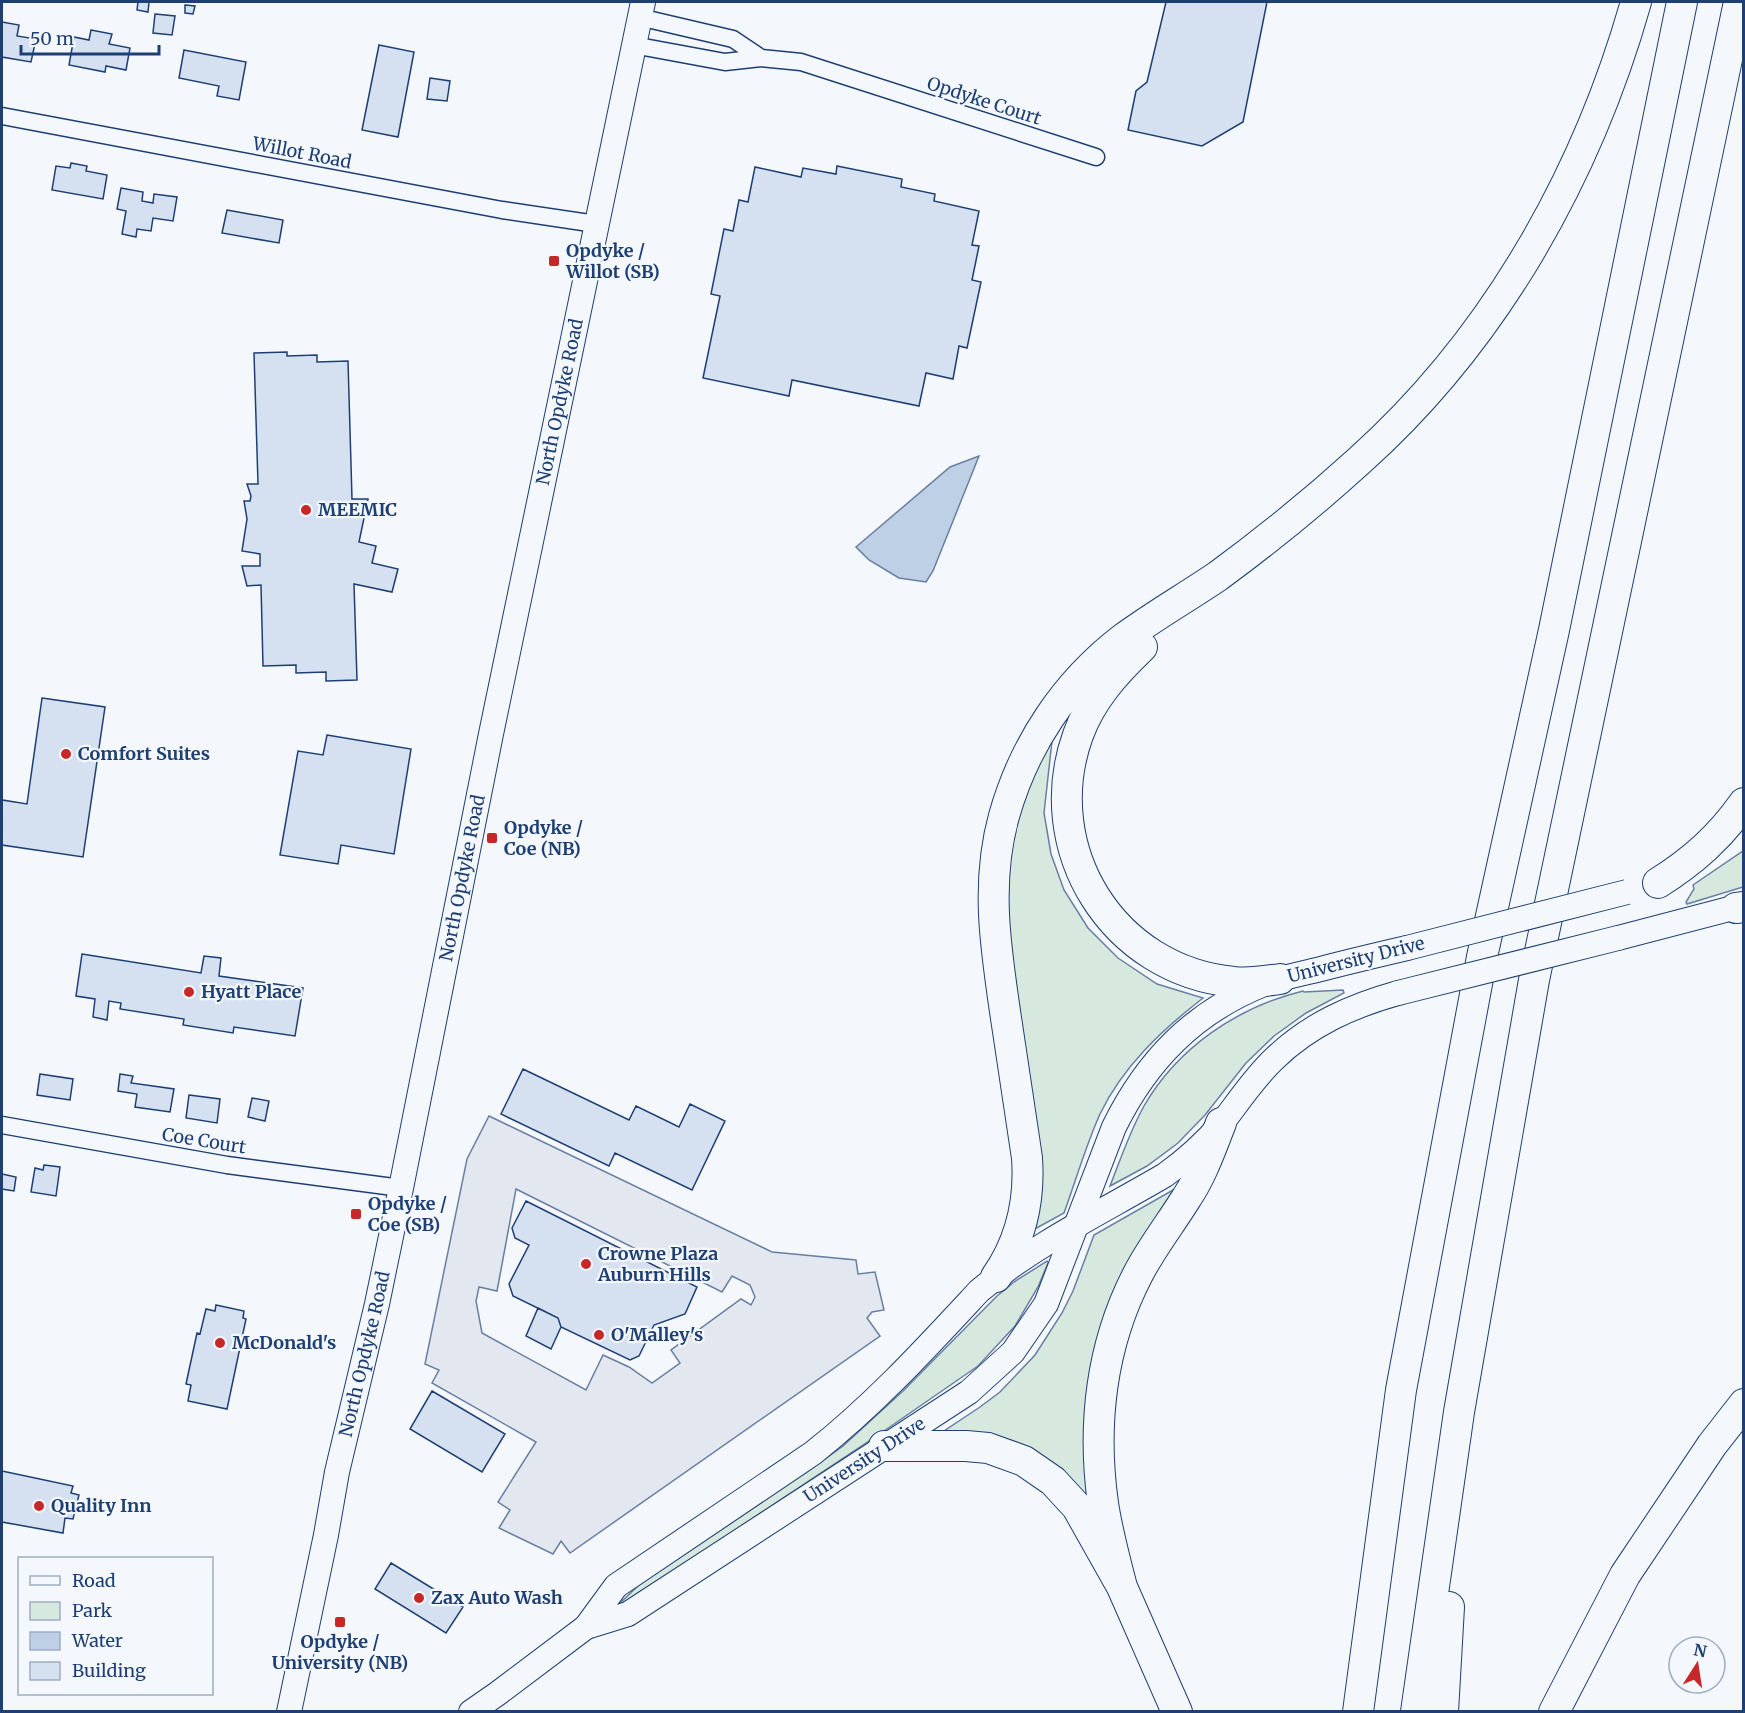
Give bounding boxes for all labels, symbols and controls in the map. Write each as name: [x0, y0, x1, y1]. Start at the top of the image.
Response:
scale bar: [21, 18, 159, 56]
text: 50 m: [30, 27, 74, 50]
street label: Opdyke Court: [924, 71, 1044, 130]
street label: Willot Road: [250, 131, 354, 173]
place label: Opdyke / Willot (SB): [565, 239, 660, 283]
marker: Opdyke / Willot (SB): [547, 254, 561, 268]
street label: North Opdyke Road: [531, 316, 588, 487]
place label: MEEMIC: [318, 498, 397, 521]
marker: MEEMIC: [299, 503, 313, 517]
place label: Comfort Suites: [78, 742, 210, 765]
marker: Comfort Suites: [59, 747, 73, 761]
street label: North Opdyke Road: [434, 792, 490, 963]
place label: Opdyke / Coe (NB): [504, 816, 583, 860]
marker: Opdyke / Coe (NB): [485, 831, 499, 845]
street label: University Drive: [1285, 931, 1427, 988]
place label: Hyatt Place: [201, 980, 301, 1003]
marker: Hyatt Place: [182, 985, 196, 999]
street label: Coe Court: [161, 1123, 248, 1158]
place label: Opdyke / Coe (SB): [368, 1192, 447, 1236]
marker: Opdyke / Coe (SB): [349, 1207, 363, 1221]
place label: Crowne Plaza Auburn Hills: [597, 1242, 718, 1286]
marker: Crowne Plaza Auburn Hills: [579, 1257, 593, 1271]
street label: North Opdyke Road: [334, 1269, 395, 1439]
place label: O'Malley's: [611, 1323, 703, 1346]
marker: O'Malley's: [592, 1328, 606, 1342]
place label: McDonald's: [232, 1331, 336, 1354]
marker: McDonald's: [213, 1336, 227, 1350]
street label: University Drive: [799, 1412, 929, 1508]
place label: Quality Inn: [51, 1494, 151, 1517]
marker: Quality Inn: [32, 1499, 46, 1513]
legend: [18, 1557, 213, 1695]
text: Road: [72, 1569, 116, 1592]
place label: Zax Auto Wash: [431, 1586, 563, 1609]
marker: Zax Auto Wash: [412, 1591, 426, 1605]
text: Park: [72, 1599, 113, 1622]
marker: Opdyke / University (NB): [333, 1615, 347, 1629]
text: Water: [71, 1629, 123, 1652]
place label: Opdyke / University (NB): [272, 1630, 408, 1674]
north arrow: [1667, 1635, 1727, 1695]
text: N: [1692, 1639, 1709, 1661]
text: Building: [72, 1659, 146, 1682]

